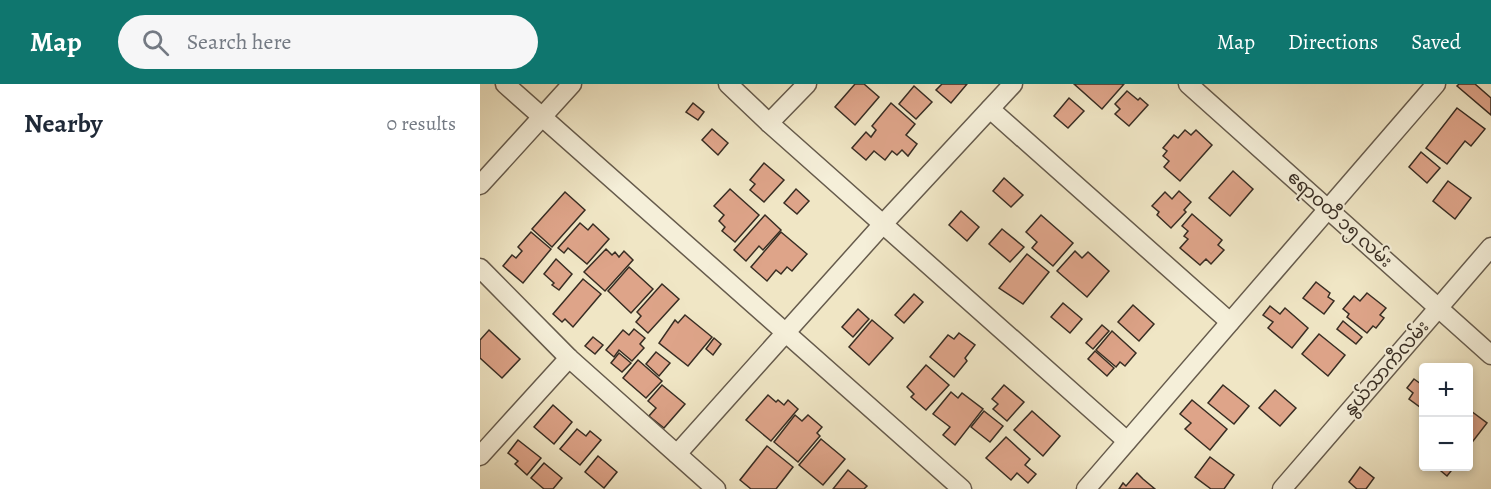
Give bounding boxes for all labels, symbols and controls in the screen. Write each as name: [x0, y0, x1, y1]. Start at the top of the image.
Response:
search box: [118, 15, 538, 69]
text: Map: [30, 23, 82, 61]
icon: search: [139, 26, 172, 59]
text: Search here: [187, 27, 291, 57]
text: Map: [1217, 28, 1255, 56]
text: Directions: [1288, 28, 1378, 56]
text: Saved: [1411, 28, 1461, 56]
text: Nearby: [24, 106, 103, 141]
text: 0 results: [387, 110, 456, 137]
street label: ဧရာဝတီ ၁၅ လမ်း: [1280, 164, 1399, 275]
street label: နွယ်သာကီလမ်း: [1336, 314, 1436, 423]
map controls: [1419, 363, 1473, 471]
button: +: [1419, 363, 1473, 417]
button: −: [1419, 417, 1473, 471]

